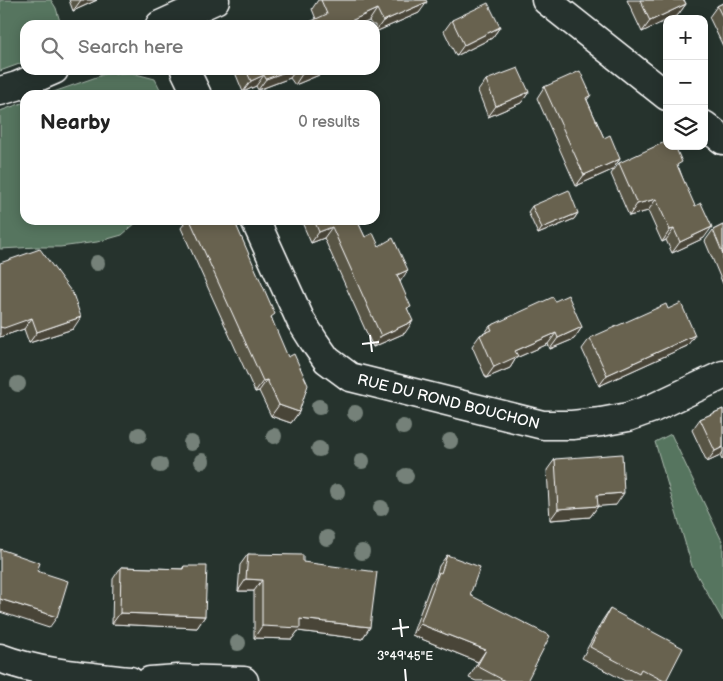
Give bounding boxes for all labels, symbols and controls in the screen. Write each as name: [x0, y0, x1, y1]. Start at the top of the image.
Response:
map controls: [663, 15, 708, 150]
button: +: [663, 15, 708, 60]
search box: [20, 20, 380, 75]
icon: search: [38, 34, 66, 62]
text: Search here: [78, 36, 183, 59]
button: −: [663, 60, 708, 105]
button: layers: [663, 105, 708, 150]
text: Nearby: [40, 110, 110, 135]
text: 0 results: [298, 113, 360, 132]
street label: RUE DU ROND BOUCHON: [355, 370, 542, 433]
text: 3°49'45"E: [377, 649, 433, 664]

